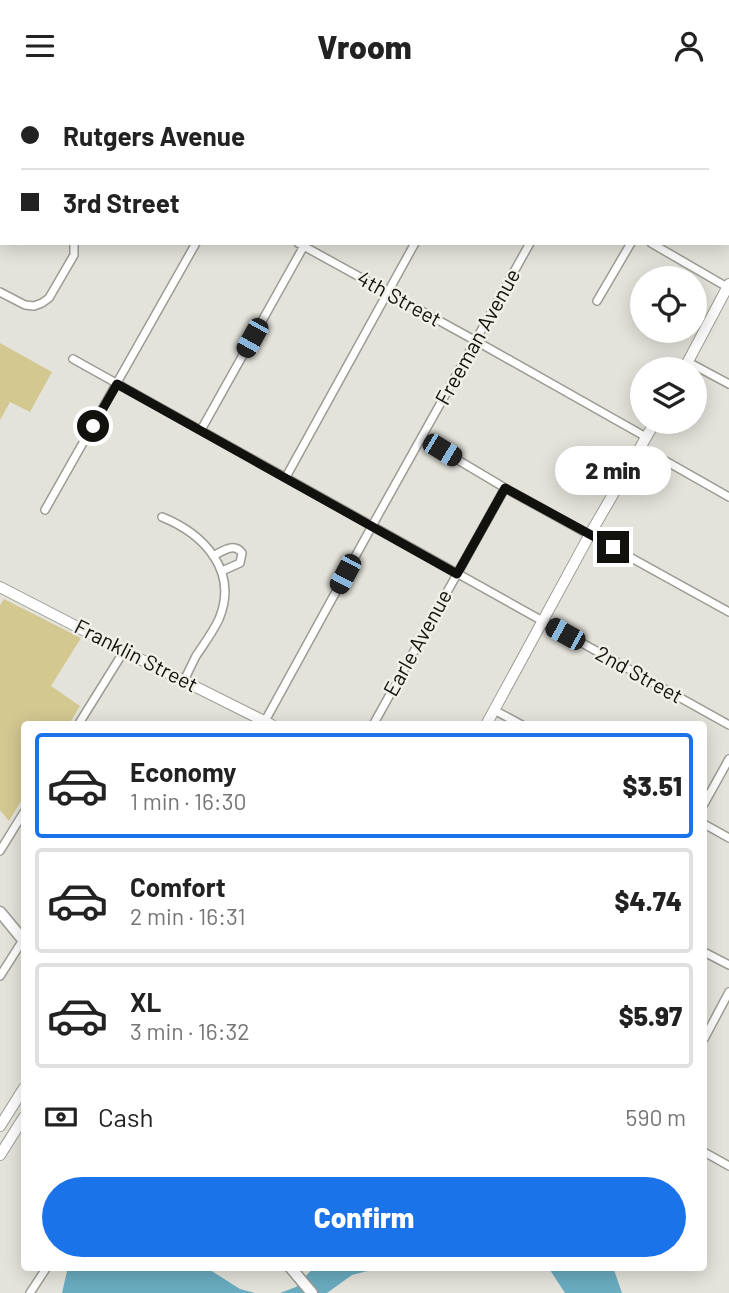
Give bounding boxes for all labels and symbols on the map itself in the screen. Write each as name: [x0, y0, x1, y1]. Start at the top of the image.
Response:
street label: 4th Street: [353, 264, 446, 331]
street label: Freeman Avenue: [429, 264, 524, 409]
car: [233, 315, 272, 361]
route start: [77, 410, 109, 442]
car: [419, 430, 466, 470]
callout: 2 min: [555, 445, 671, 495]
route end: [597, 531, 629, 563]
car: [326, 551, 365, 597]
street label: Earle Avenue: [377, 585, 456, 700]
street label: Franklin Street: [71, 613, 202, 696]
car: [542, 615, 589, 653]
street label: 2nd Street: [592, 640, 688, 708]

